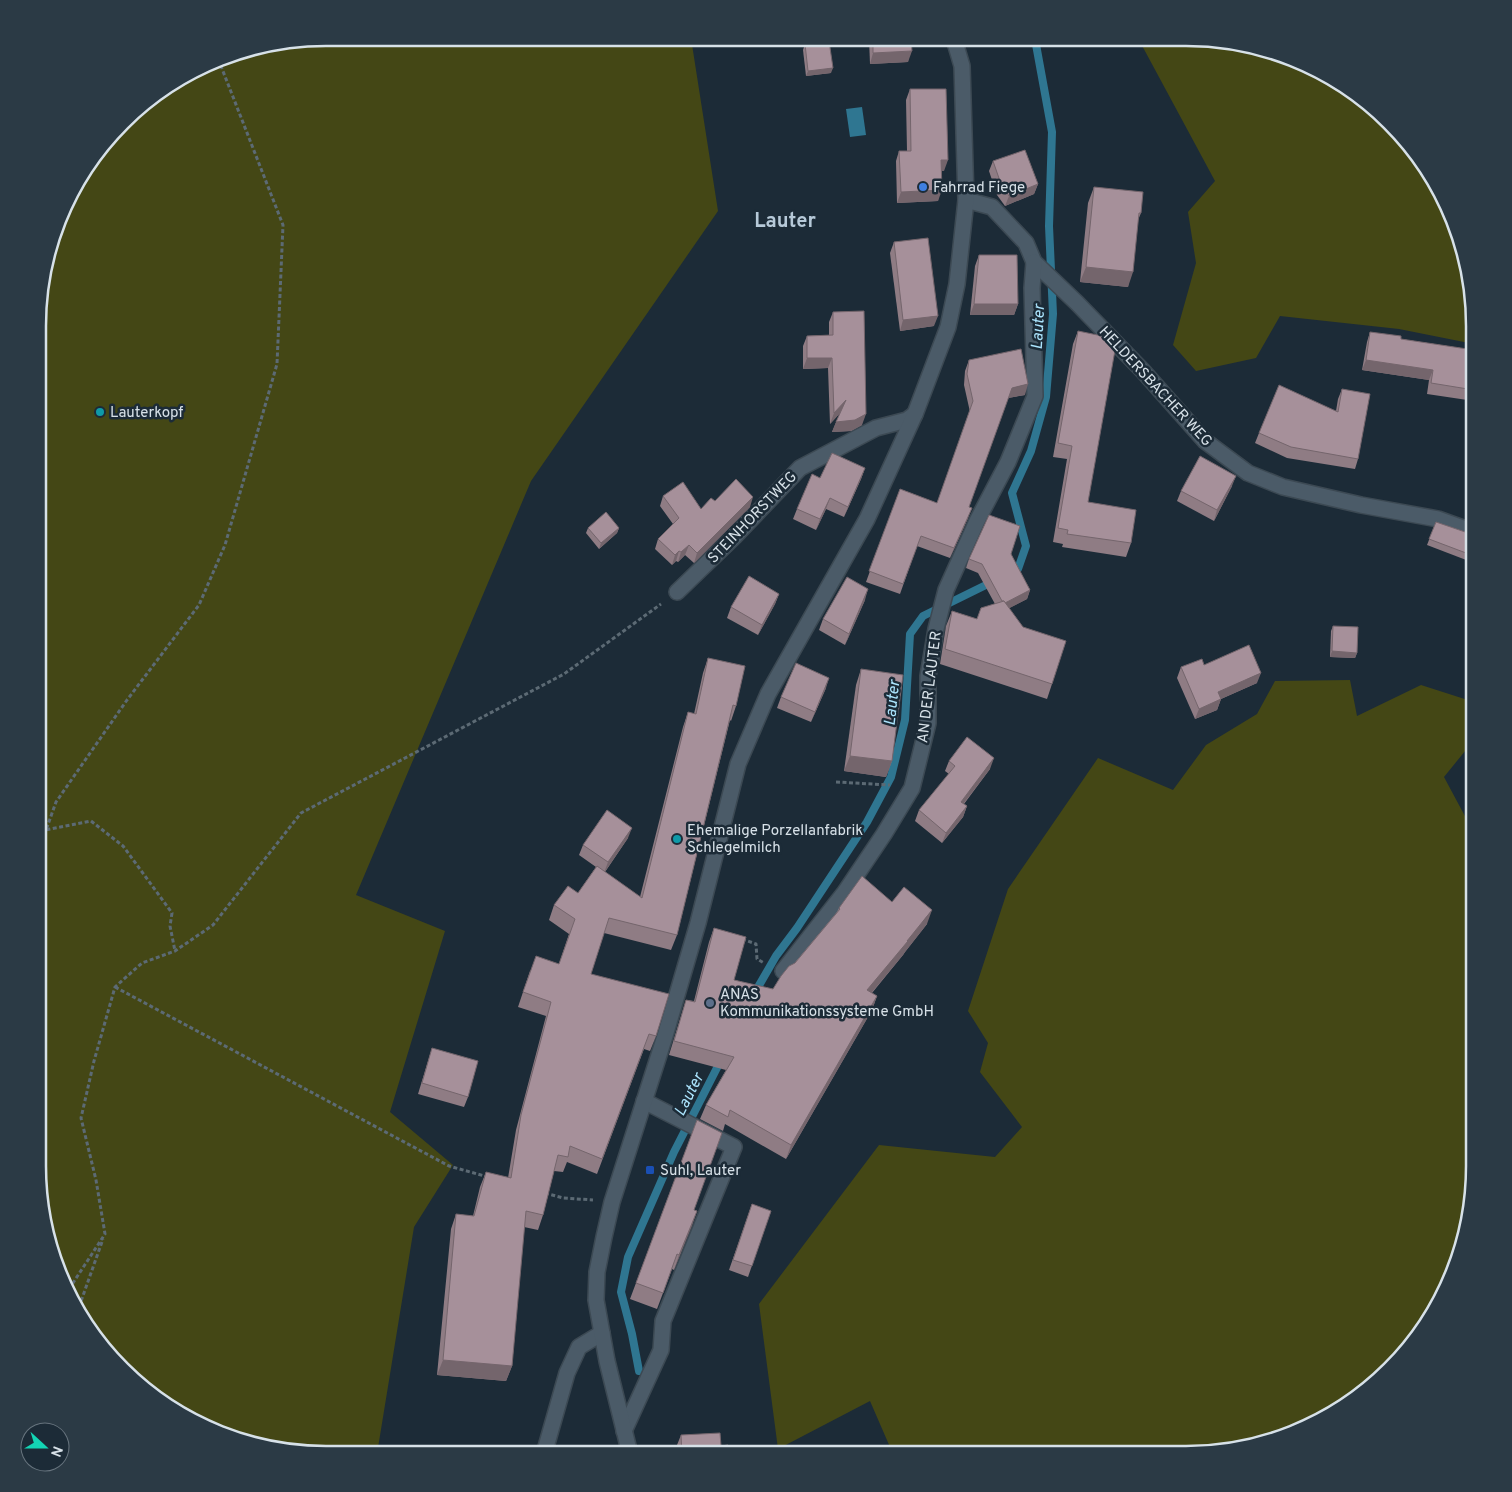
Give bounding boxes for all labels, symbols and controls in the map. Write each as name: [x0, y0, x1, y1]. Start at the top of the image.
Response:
place label: Fahrrad Fiege: [933, 179, 1025, 198]
marker: Fahrrad Fiege: [917, 181, 929, 193]
district label: Lauter: [754, 209, 816, 235]
water label: Lauter: [1028, 302, 1050, 350]
street label: HELDERSBACHER WEG: [1094, 323, 1216, 451]
place label: Lauterkopf: [110, 404, 183, 423]
marker: Lauterkopf: [94, 406, 106, 418]
street label: STEINHORSTWEG: [704, 468, 802, 568]
street label: AN DER LAUTER: [914, 630, 947, 744]
water label: Lauter: [881, 678, 906, 727]
place label: Ehemalige Porzellanfabrik Schlegelmilch: [687, 822, 863, 858]
marker: Ehemalige Porzellanfabrik Schlegelmilch: [671, 833, 683, 845]
place label: ANAS Kommunikationssysteme GmbH: [720, 986, 934, 1022]
marker: ANAS Kommunikationssysteme GmbH: [704, 997, 716, 1009]
water label: Lauter: [671, 1068, 710, 1120]
place label: Suhl, Lauter: [660, 1162, 741, 1181]
marker: Suhl, Lauter: [644, 1164, 656, 1176]
north arrow: [20, 1422, 70, 1472]
text: N: [46, 1443, 65, 1459]

